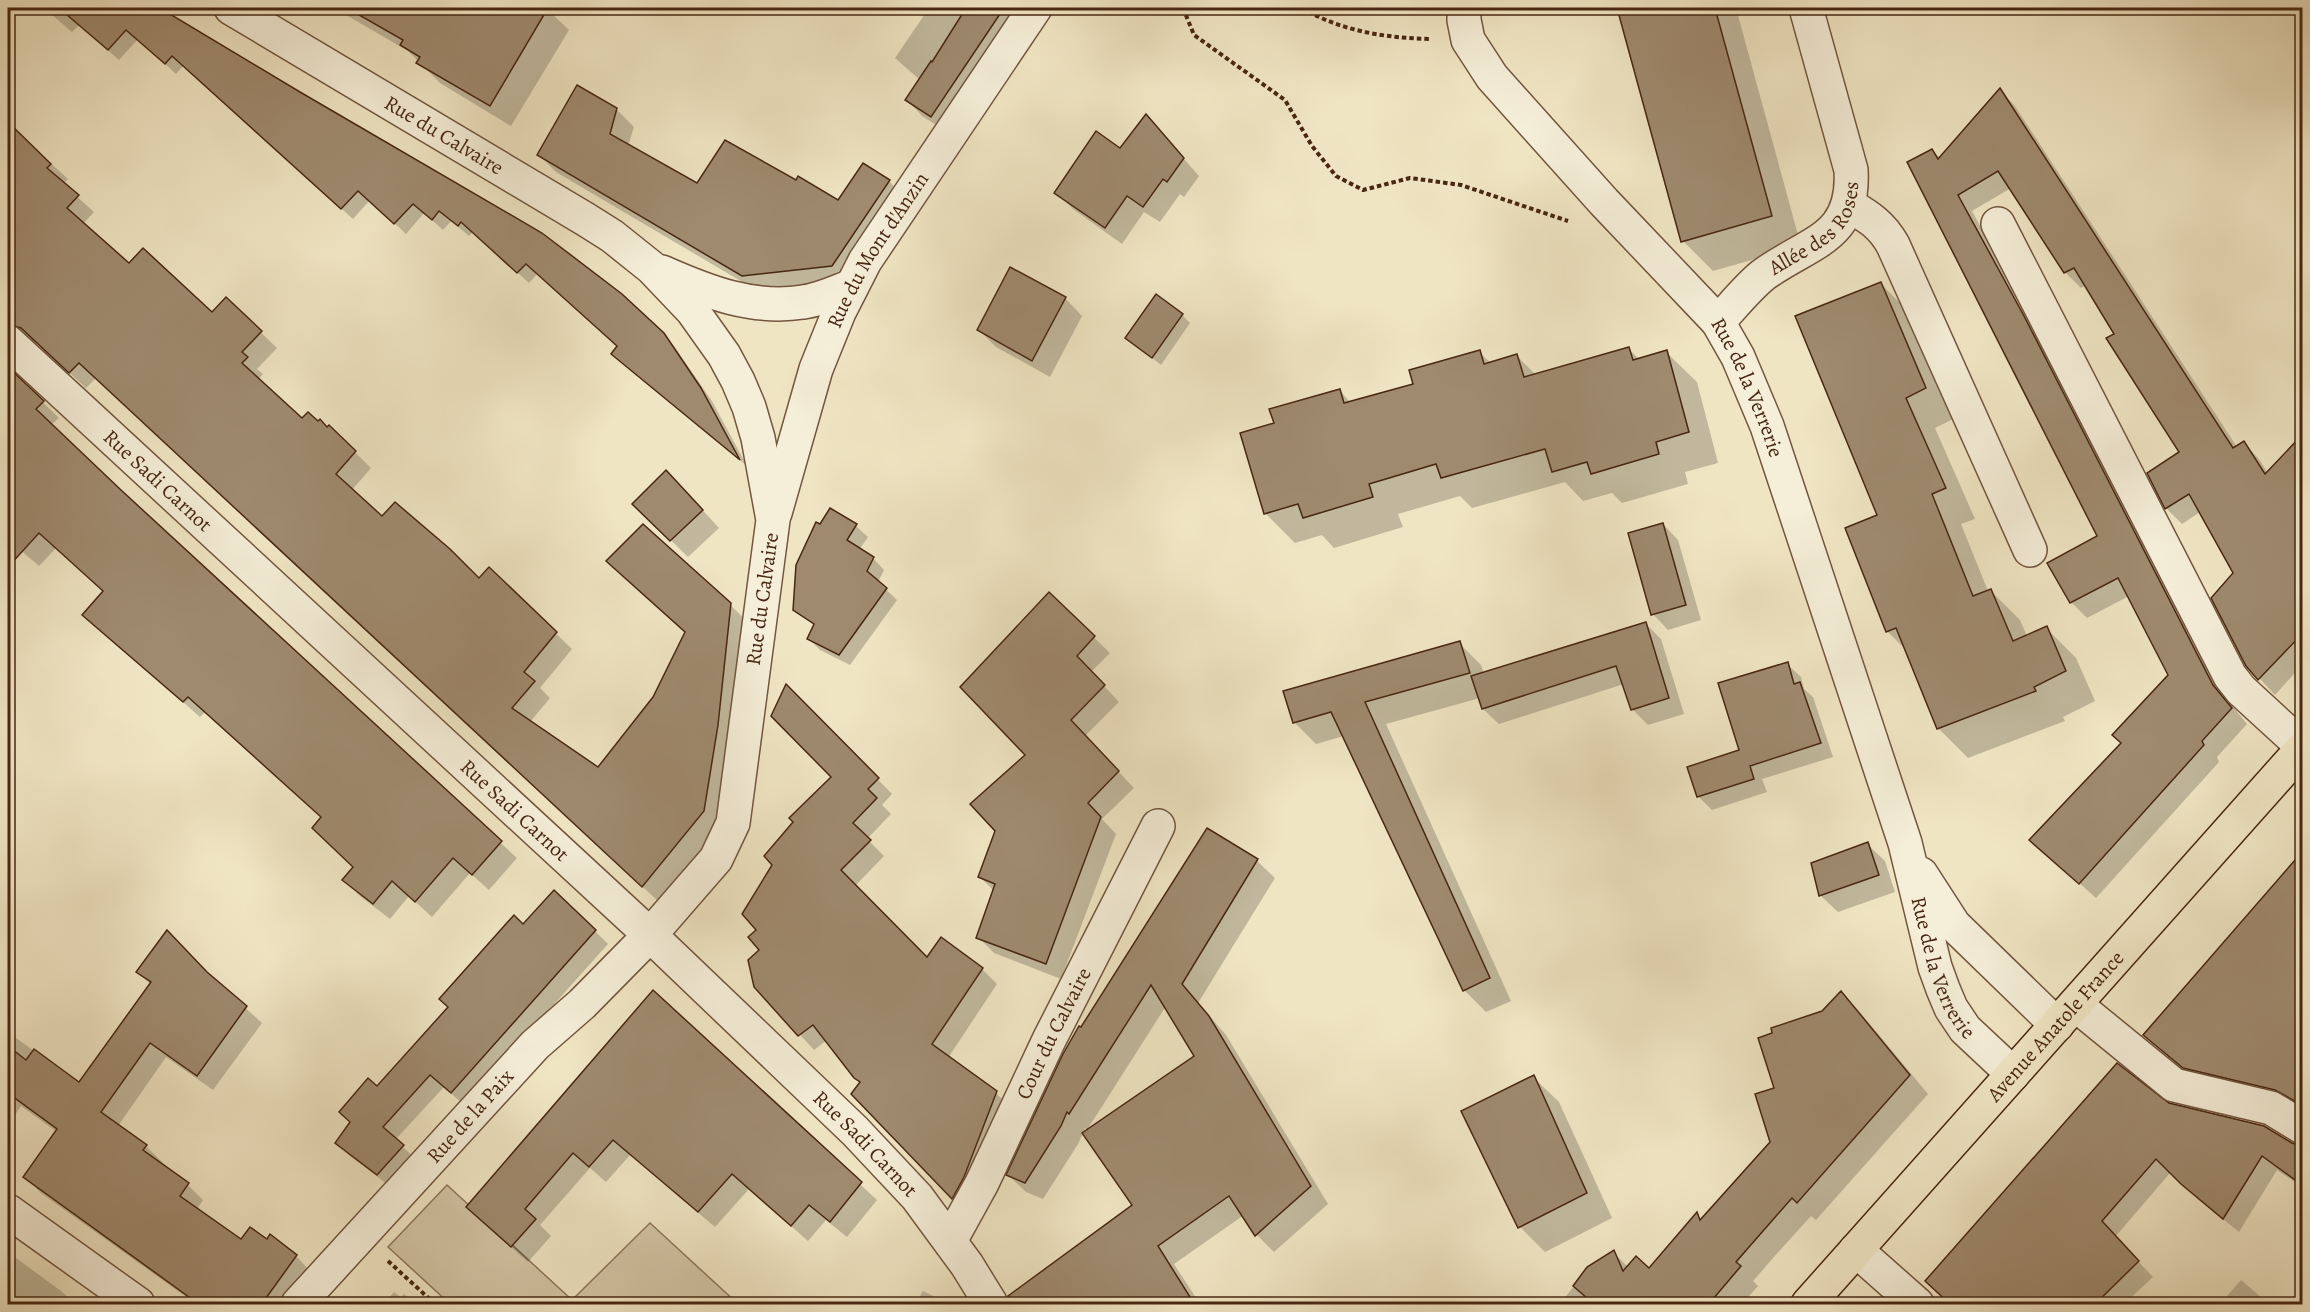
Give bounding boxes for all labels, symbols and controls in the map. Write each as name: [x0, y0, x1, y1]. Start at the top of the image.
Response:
street label: Rue du Calvaire: [379, 89, 509, 181]
street label: Rue du Mont d'Anzin: [820, 166, 935, 332]
street label: Allée des Roses: [1762, 180, 1865, 282]
street label: Rue de la Verrerie: [1704, 312, 1790, 461]
street label: Rue Sadi Carnot: [97, 423, 218, 538]
street label: Rue du Calvaire: [739, 531, 785, 667]
street label: Rue Sadi Carnot: [454, 753, 575, 868]
street label: Rue de la Verrerie: [1904, 894, 1981, 1045]
street label: Avenue Anatole France: [1980, 945, 2130, 1108]
street label: Cour du Calvaire: [1009, 963, 1098, 1104]
street label: Rue de la Paix: [420, 1063, 520, 1169]
street label: Rue Sadi Carnot: [807, 1084, 924, 1203]

